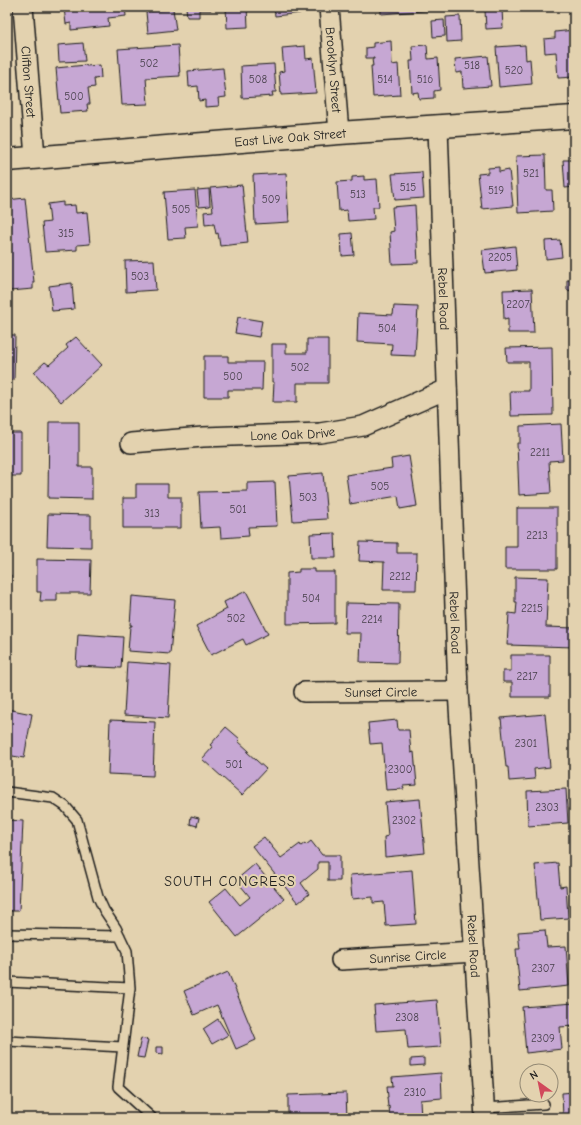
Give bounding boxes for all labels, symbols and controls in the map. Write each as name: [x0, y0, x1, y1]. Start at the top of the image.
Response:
street label: Brooklyn Street: [323, 26, 344, 115]
street label: Clifton Street: [18, 45, 39, 119]
house number: 502: [140, 57, 158, 70]
house number: 518: [464, 59, 480, 72]
house number: 520: [505, 64, 523, 77]
house number: 508: [249, 73, 267, 86]
house number: 514: [377, 73, 393, 86]
house number: 516: [417, 73, 433, 86]
house number: 500: [64, 90, 84, 103]
street label: East Live Oak Street: [234, 125, 348, 149]
house number: 521: [523, 167, 539, 180]
house number: 515: [400, 181, 416, 194]
house number: 519: [488, 184, 504, 197]
house number: 513: [350, 188, 366, 201]
house number: 509: [262, 193, 280, 206]
house number: 505: [172, 203, 190, 216]
house number: 315: [58, 227, 74, 240]
house number: 2205: [488, 251, 512, 264]
street label: Rebel Road: [435, 267, 452, 331]
house number: 503: [131, 270, 149, 283]
house number: 2207: [506, 298, 530, 311]
house number: 504: [378, 322, 396, 335]
house number: 502: [291, 361, 309, 374]
house number: 500: [223, 370, 243, 383]
street label: Lone Oak Drive: [250, 424, 337, 443]
house number: 2211: [530, 446, 550, 459]
house number: 505: [371, 480, 389, 493]
house number: 503: [299, 491, 317, 504]
house number: 501: [229, 503, 247, 516]
house number: 313: [144, 507, 160, 520]
house number: 2213: [526, 529, 548, 542]
house number: 2212: [389, 570, 411, 583]
street label: Rebel Road: [446, 591, 464, 654]
house number: 504: [302, 592, 320, 605]
house number: 2215: [521, 602, 543, 615]
house number: 502: [227, 612, 245, 625]
house number: 2214: [361, 613, 383, 626]
house number: 2217: [516, 670, 538, 683]
street label: Sunset Circle: [345, 684, 418, 700]
house number: 2301: [515, 737, 537, 750]
house number: 501: [225, 758, 243, 771]
house number: 2300: [388, 763, 412, 776]
house number: 2303: [535, 801, 559, 814]
house number: 2302: [392, 814, 416, 827]
district label: SOUTH CONGRESS: [164, 873, 296, 890]
street label: Rebel Road: [464, 914, 483, 978]
street label: Sunrise Circle: [369, 947, 447, 966]
house number: 2307: [531, 962, 555, 975]
house number: 2308: [395, 1011, 419, 1024]
house number: 2309: [531, 1032, 555, 1045]
north arrow: [519, 1063, 559, 1103]
text: N: [527, 1068, 540, 1082]
house number: 2310: [404, 1086, 426, 1099]

